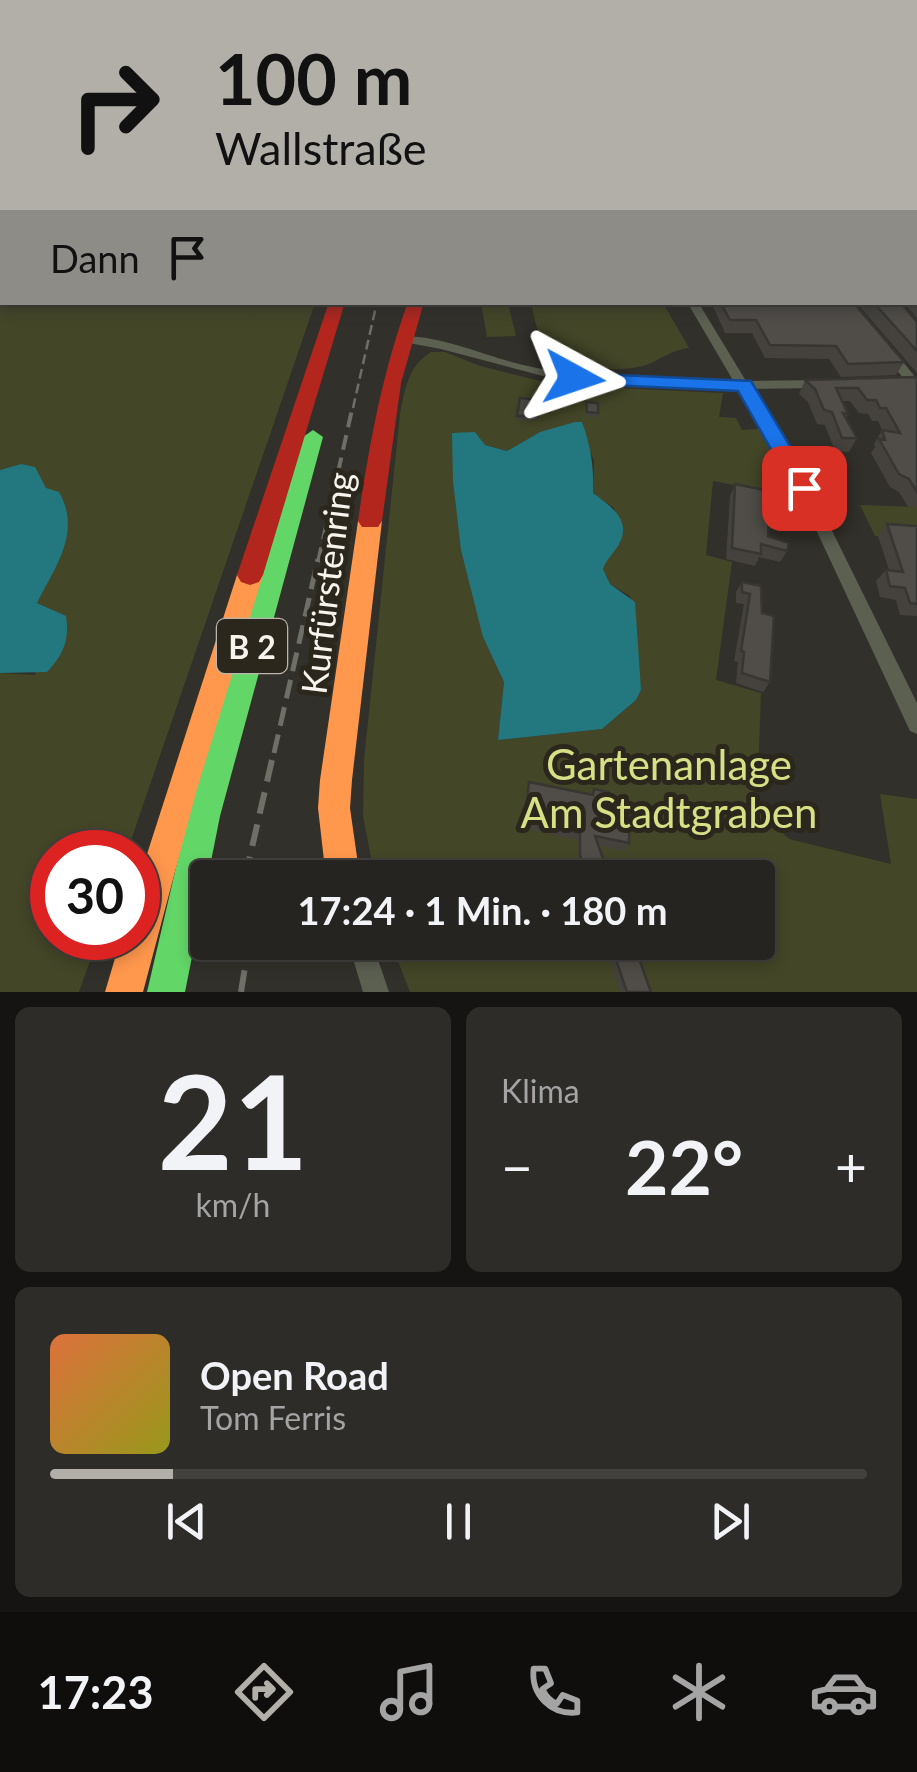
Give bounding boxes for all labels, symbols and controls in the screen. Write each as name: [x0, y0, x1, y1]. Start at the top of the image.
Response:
text: 100 m: [215, 36, 412, 120]
icon: right: [50, 40, 180, 170]
text: Wallstraße: [215, 121, 427, 175]
icon: arrive: [160, 230, 215, 285]
text: Dann: [50, 235, 140, 281]
position arrow: [522, 326, 626, 430]
pin: [762, 446, 847, 531]
icon: arrive: [777, 461, 832, 516]
street label: Kurfürstenring: [292, 470, 360, 696]
road number: B 2: [217, 619, 287, 673]
park label: Gartenanlage Am Stadtgraben: [521, 739, 817, 837]
speed limit sign: 30: [30, 830, 160, 960]
text: 17:24 · 1 Min. · 180 m: [298, 887, 667, 933]
text: 21: [158, 1042, 308, 1198]
text: Klima: [501, 1071, 580, 1110]
text: 22°: [625, 1121, 743, 1211]
text: −: [501, 1133, 533, 1199]
text: +: [835, 1133, 867, 1199]
text: km/h: [196, 1185, 270, 1224]
text: Open Road: [200, 1352, 389, 1398]
text: Tom Ferris: [200, 1398, 346, 1437]
icon: previous: [159, 1494, 214, 1549]
icon: pause: [431, 1494, 486, 1549]
icon: next: [703, 1494, 758, 1549]
icon: directions: [229, 1657, 299, 1727]
icon: music: [374, 1657, 444, 1727]
icon: phone: [519, 1657, 589, 1727]
icon: climate: [664, 1657, 734, 1727]
icon: car: [809, 1657, 879, 1727]
text: 17:23: [38, 1665, 154, 1719]

